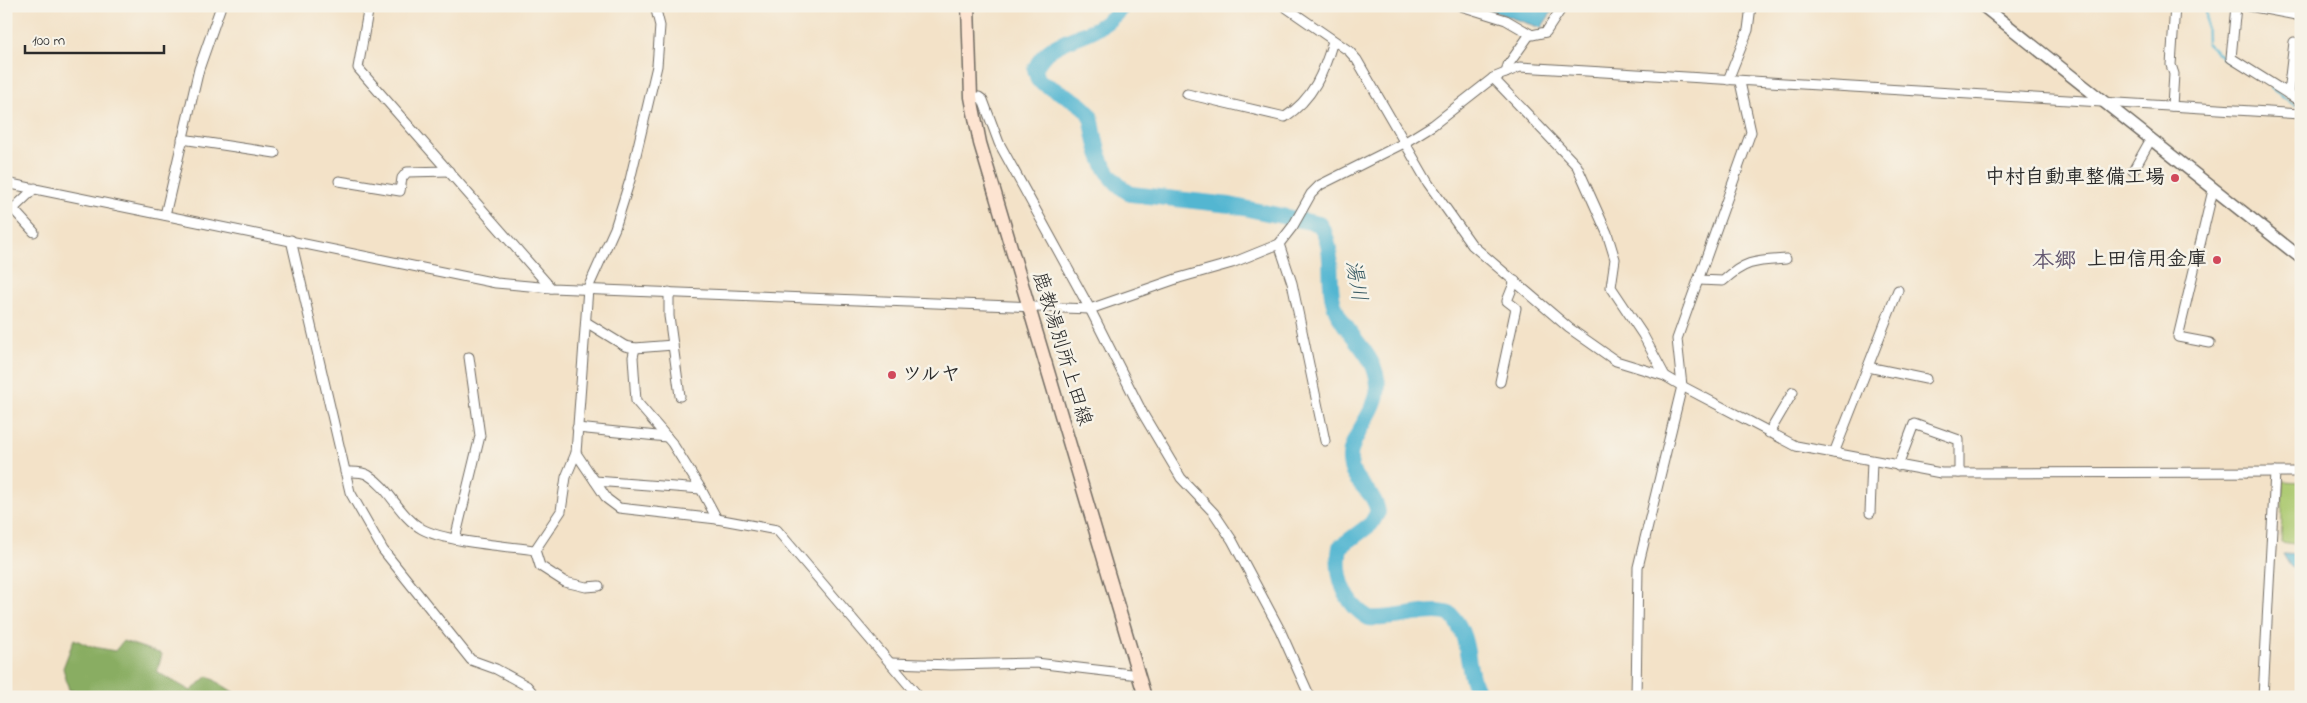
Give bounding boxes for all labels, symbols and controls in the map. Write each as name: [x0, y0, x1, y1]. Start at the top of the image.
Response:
scale bar: [25, 22, 164, 54]
text: 100 m: [32, 30, 65, 52]
place label: 中村自動車整備工場: [1985, 164, 2165, 193]
marker: 中村自動車整備工場: [2169, 172, 2181, 184]
district label: 本郷: [2032, 246, 2076, 278]
place label: 上田信用金庫: [2087, 246, 2207, 275]
marker: 上田信用金庫: [2211, 254, 2223, 266]
water label: 湯川: [1337, 258, 1373, 304]
street label: 鹿教湯別所上田線: [1024, 268, 1098, 430]
place label: ツルヤ: [902, 361, 961, 390]
marker: ツルヤ: [886, 369, 898, 381]

